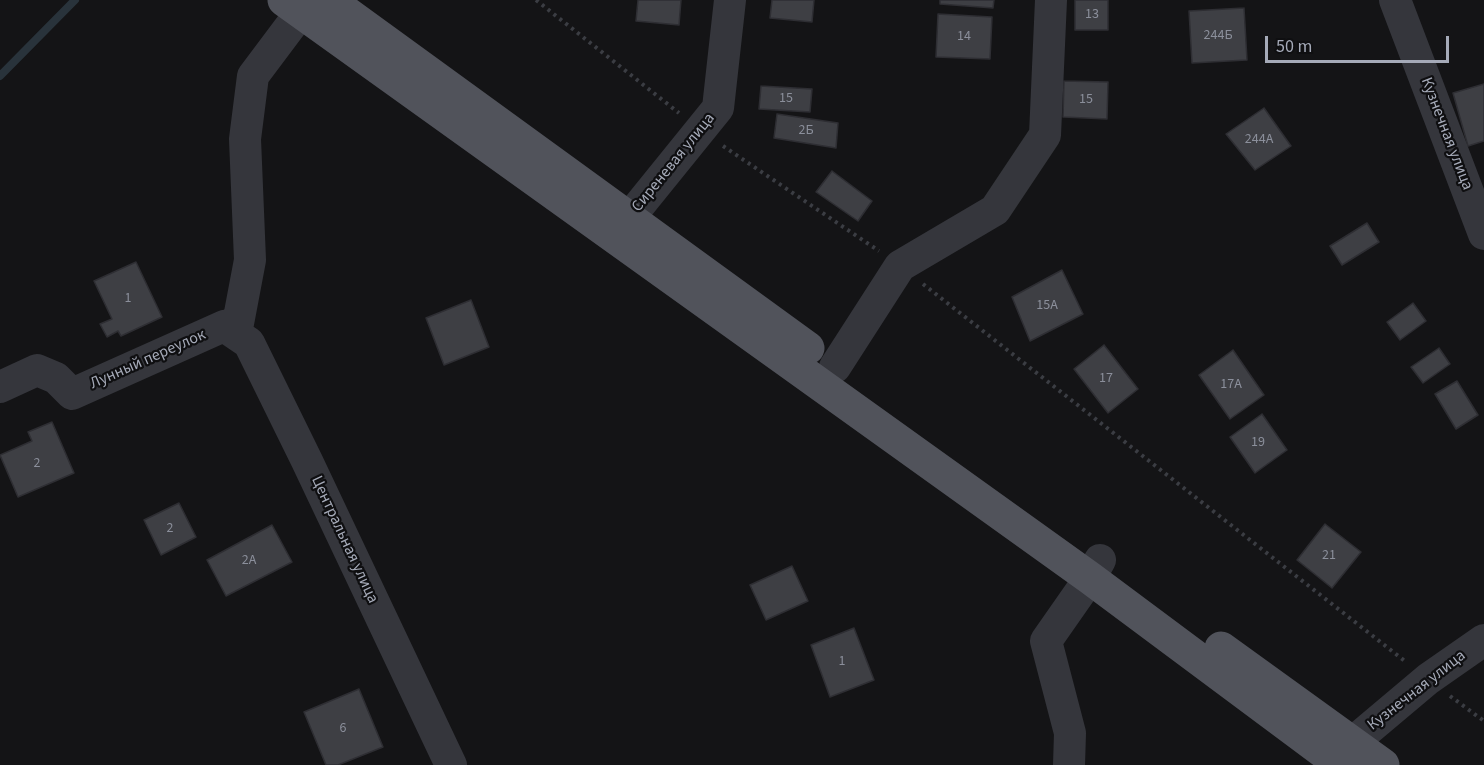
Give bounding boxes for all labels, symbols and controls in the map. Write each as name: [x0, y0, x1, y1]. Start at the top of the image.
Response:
house number: 13: [1085, 7, 1099, 23]
scale bar: [1268, 24, 1452, 62]
house number: 244Б: [1204, 28, 1232, 44]
house number: 14: [957, 29, 971, 45]
text: 50 m: [1276, 34, 1312, 59]
street label: Кузнечная улица: [1416, 75, 1476, 193]
house number: 15: [779, 91, 793, 107]
house number: 15: [1079, 92, 1093, 108]
street label: Сиреневая улица: [628, 110, 720, 216]
house number: 2Б: [798, 123, 814, 139]
house number: 244А: [1245, 132, 1273, 148]
house number: 1: [125, 291, 131, 307]
house number: 15А: [1036, 298, 1058, 314]
street label: Лунный переулок: [87, 326, 209, 394]
house number: 17: [1099, 371, 1113, 387]
house number: 17А: [1220, 377, 1242, 393]
house number: 19: [1251, 435, 1265, 451]
house number: 2: [34, 456, 40, 472]
street label: Центральная улица: [306, 473, 382, 607]
house number: 2: [167, 521, 173, 537]
house number: 21: [1322, 548, 1336, 564]
house number: 2А: [242, 553, 256, 569]
street label: Кузнечная улица: [1364, 647, 1470, 735]
house number: 1: [839, 654, 845, 670]
house number: 6: [340, 721, 346, 737]

